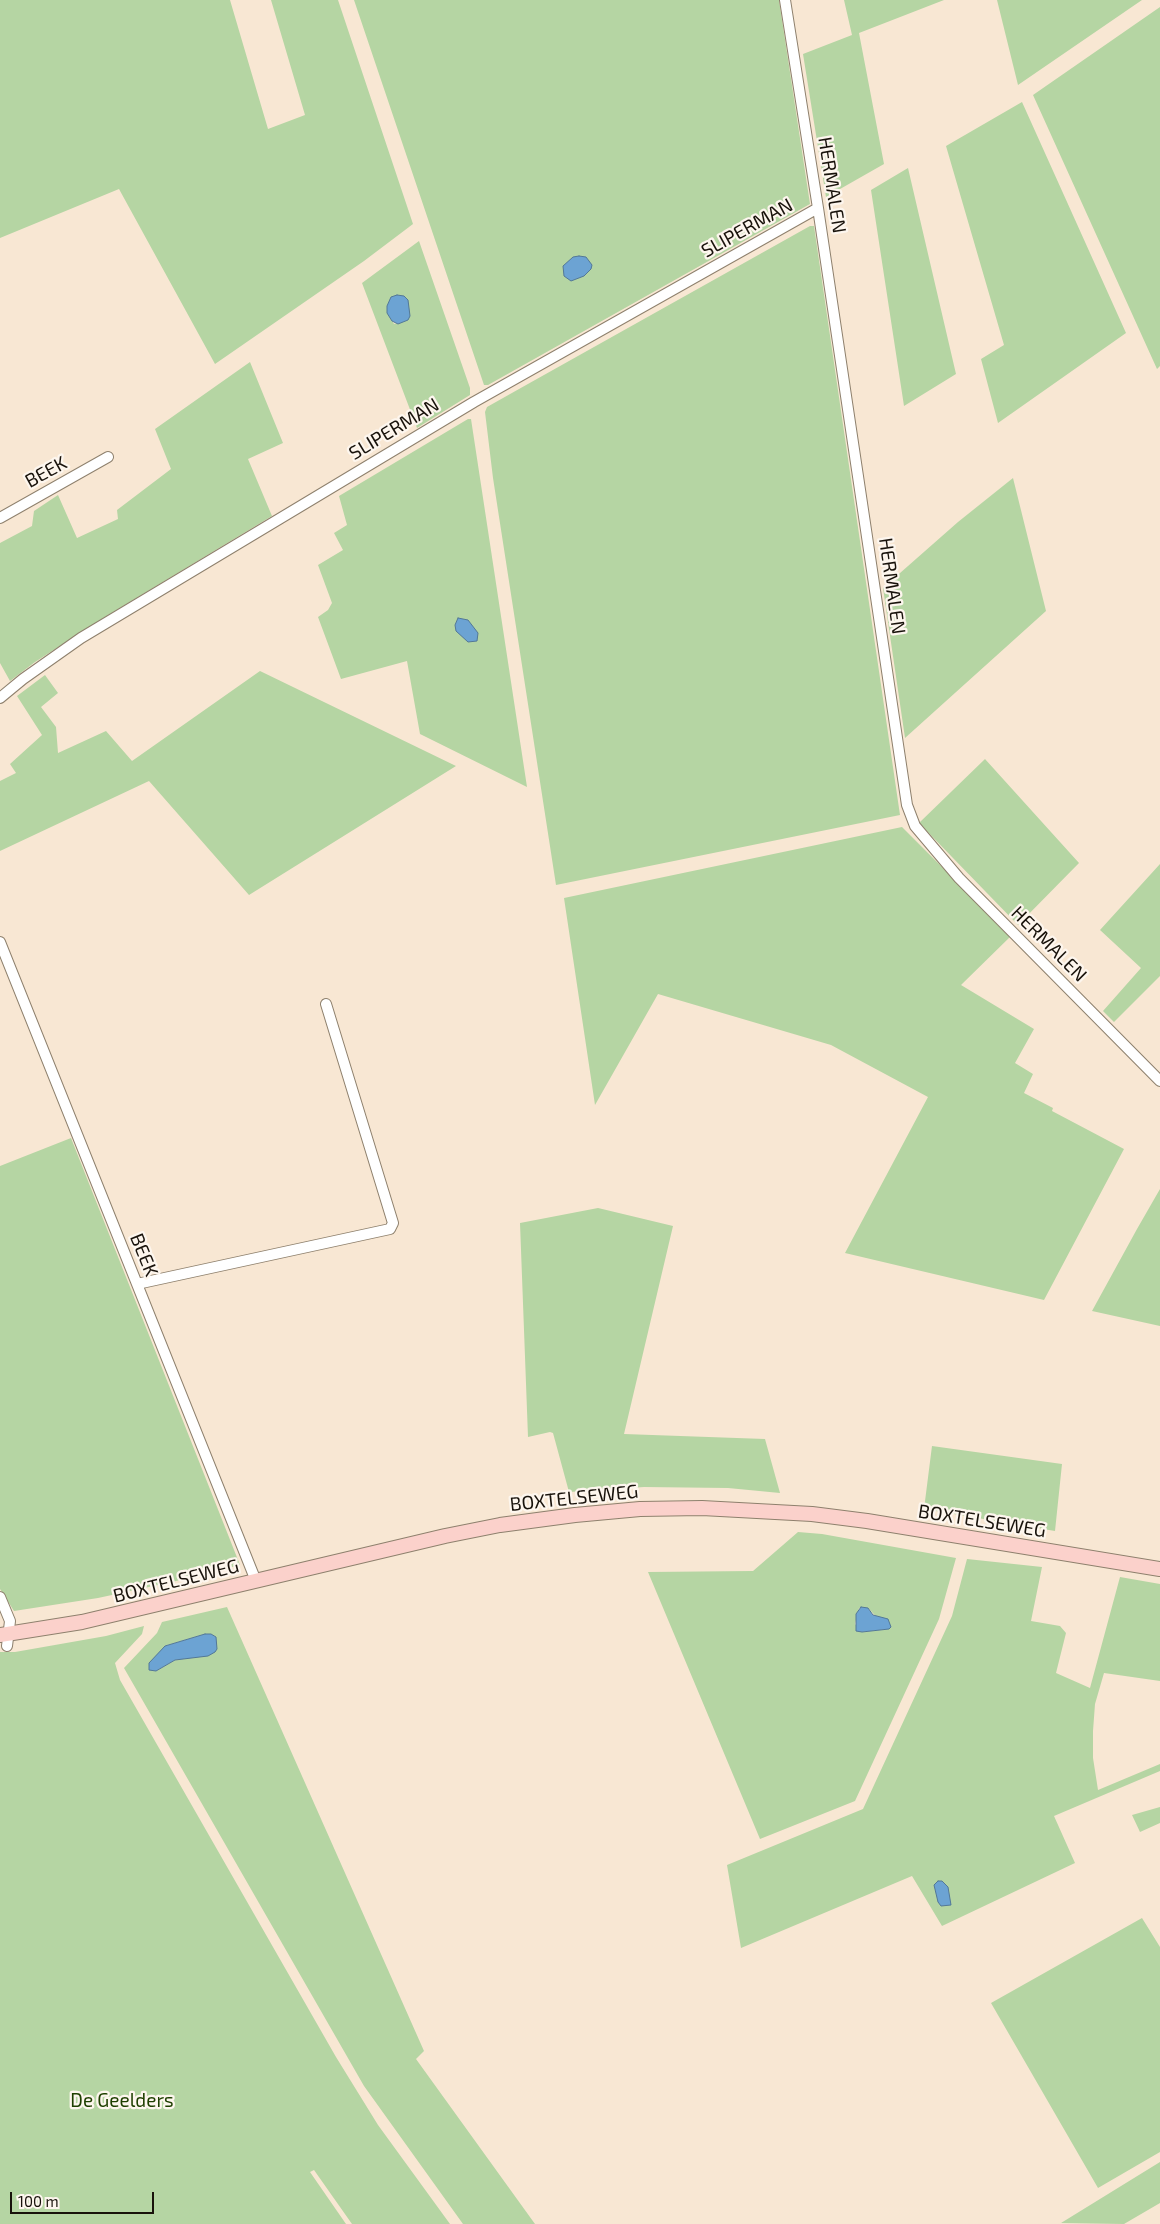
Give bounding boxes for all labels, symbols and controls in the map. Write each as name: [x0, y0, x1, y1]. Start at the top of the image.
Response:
street label: HERMALEN: [813, 135, 851, 235]
street label: SLIPERMAN: [697, 194, 797, 262]
street label: SLIPERMAN: [345, 393, 443, 465]
street label: BEEK: [21, 451, 71, 493]
street label: HERMALEN: [874, 536, 910, 636]
street label: HERMALEN: [1007, 902, 1091, 986]
street label: BEEK: [125, 1230, 163, 1280]
street label: BOXTELSEWEG: [509, 1480, 639, 1516]
street label: BOXTELSEWEG: [917, 1500, 1047, 1542]
street label: BOXTELSEWEG: [111, 1554, 241, 1608]
park label: De Geelders: [70, 2090, 174, 2112]
scale bar: [12, 2182, 156, 2214]
text: 100 m: [18, 2192, 59, 2210]

